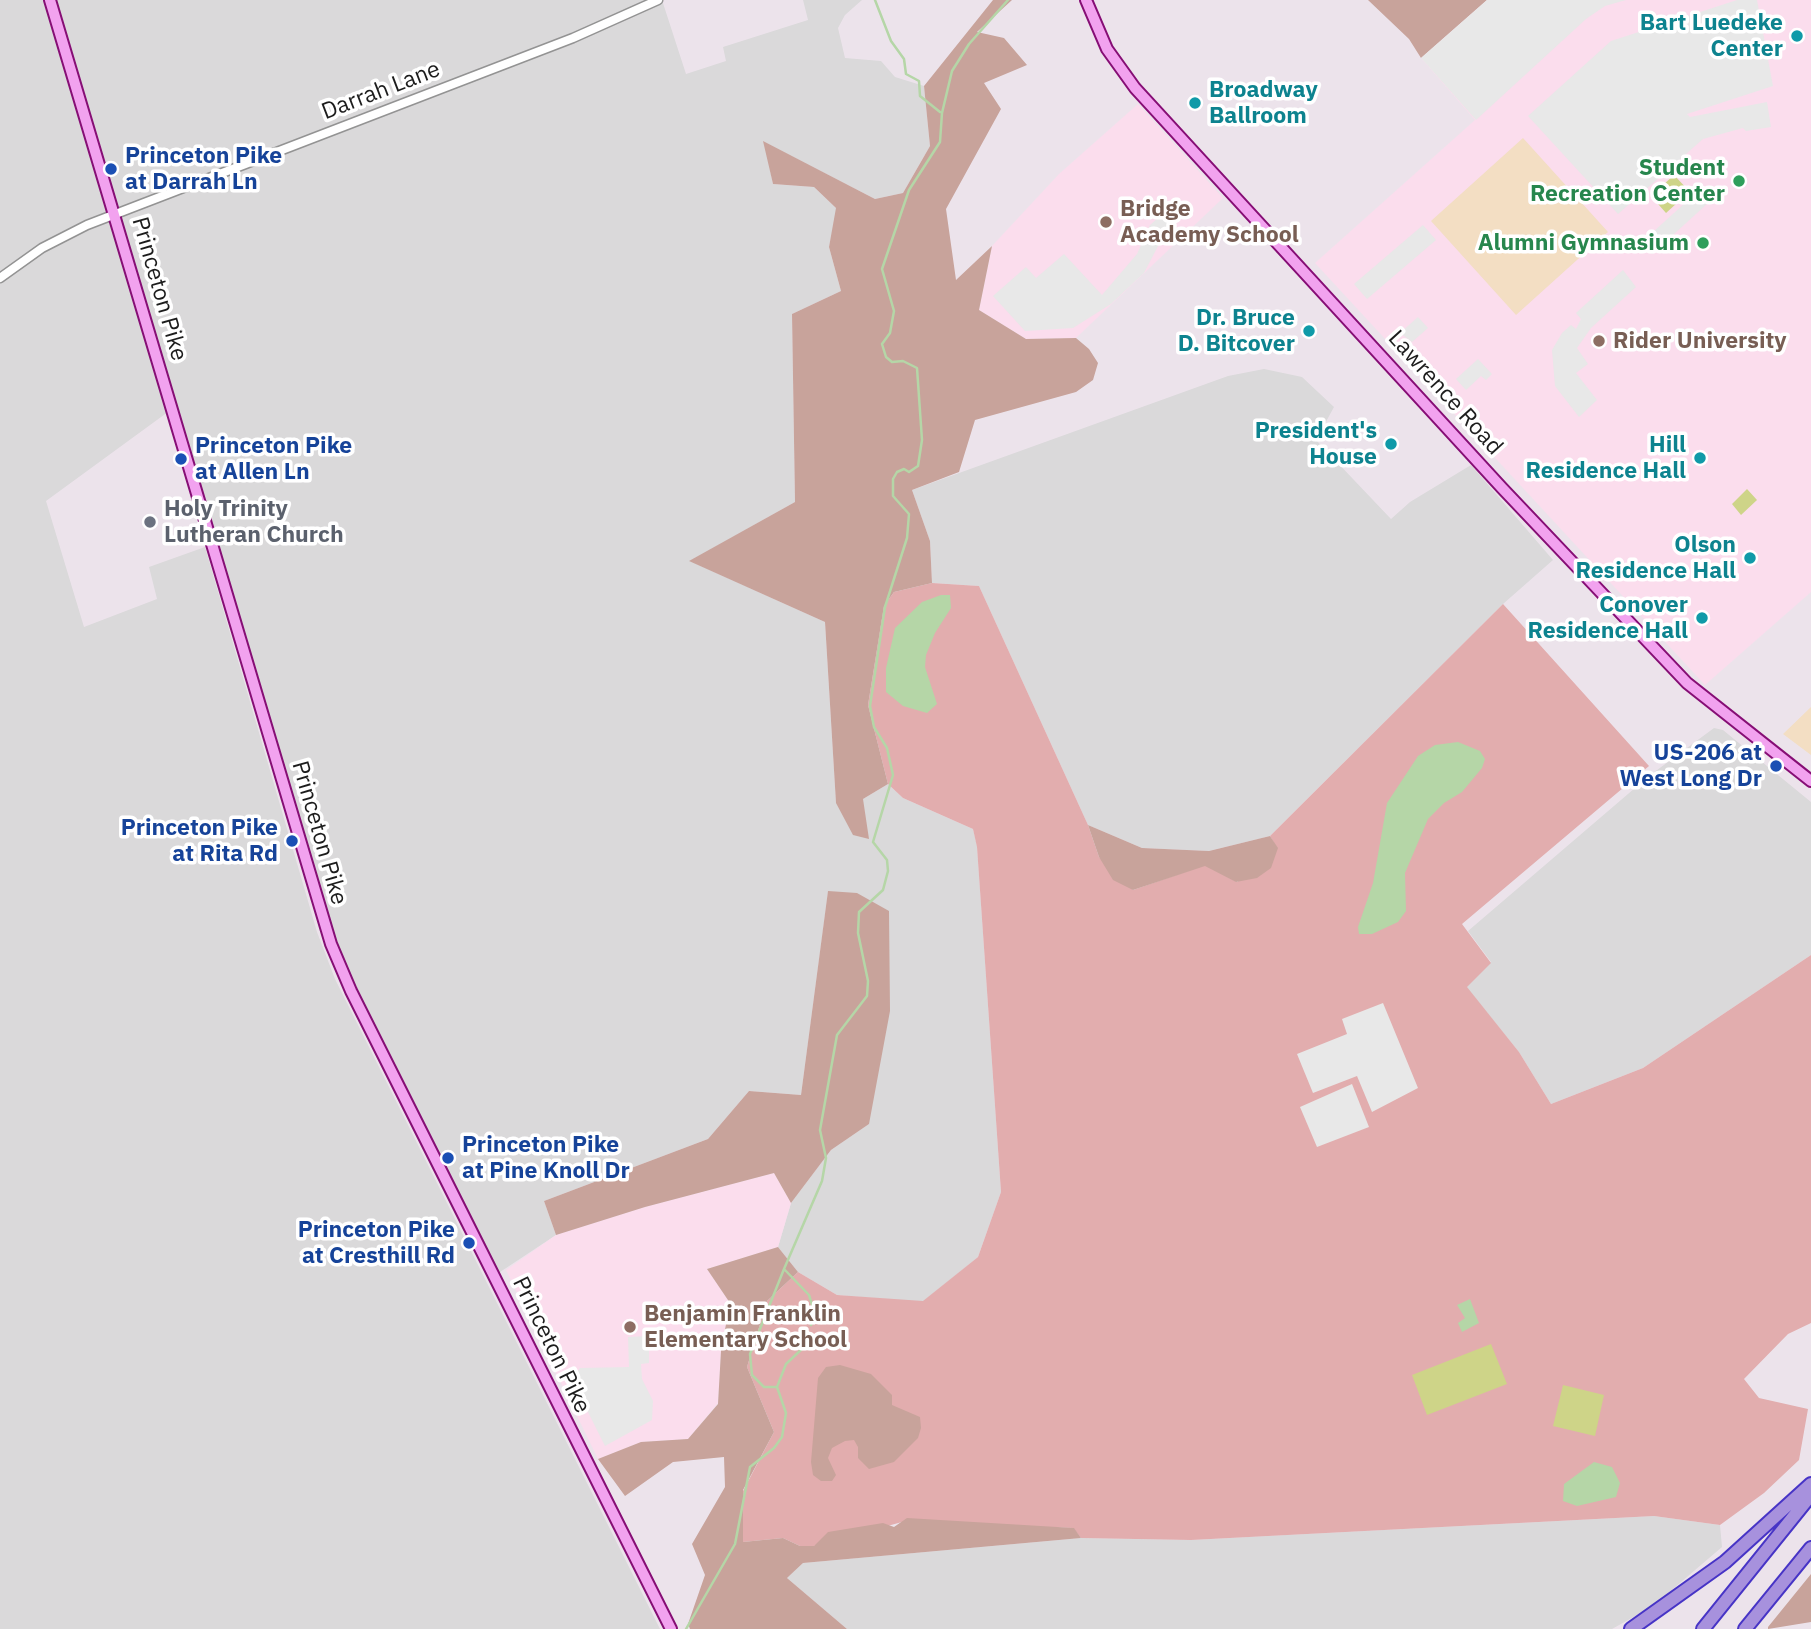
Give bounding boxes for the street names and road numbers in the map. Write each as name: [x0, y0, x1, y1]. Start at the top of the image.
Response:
street label: Darrah Lane: [318, 56, 444, 126]
street label: Princeton Pike: [125, 214, 193, 364]
street label: Lawrence Road: [1382, 325, 1508, 461]
street label: Princeton Pike: [285, 758, 353, 908]
street label: Princeton Pike: [506, 1272, 596, 1418]

